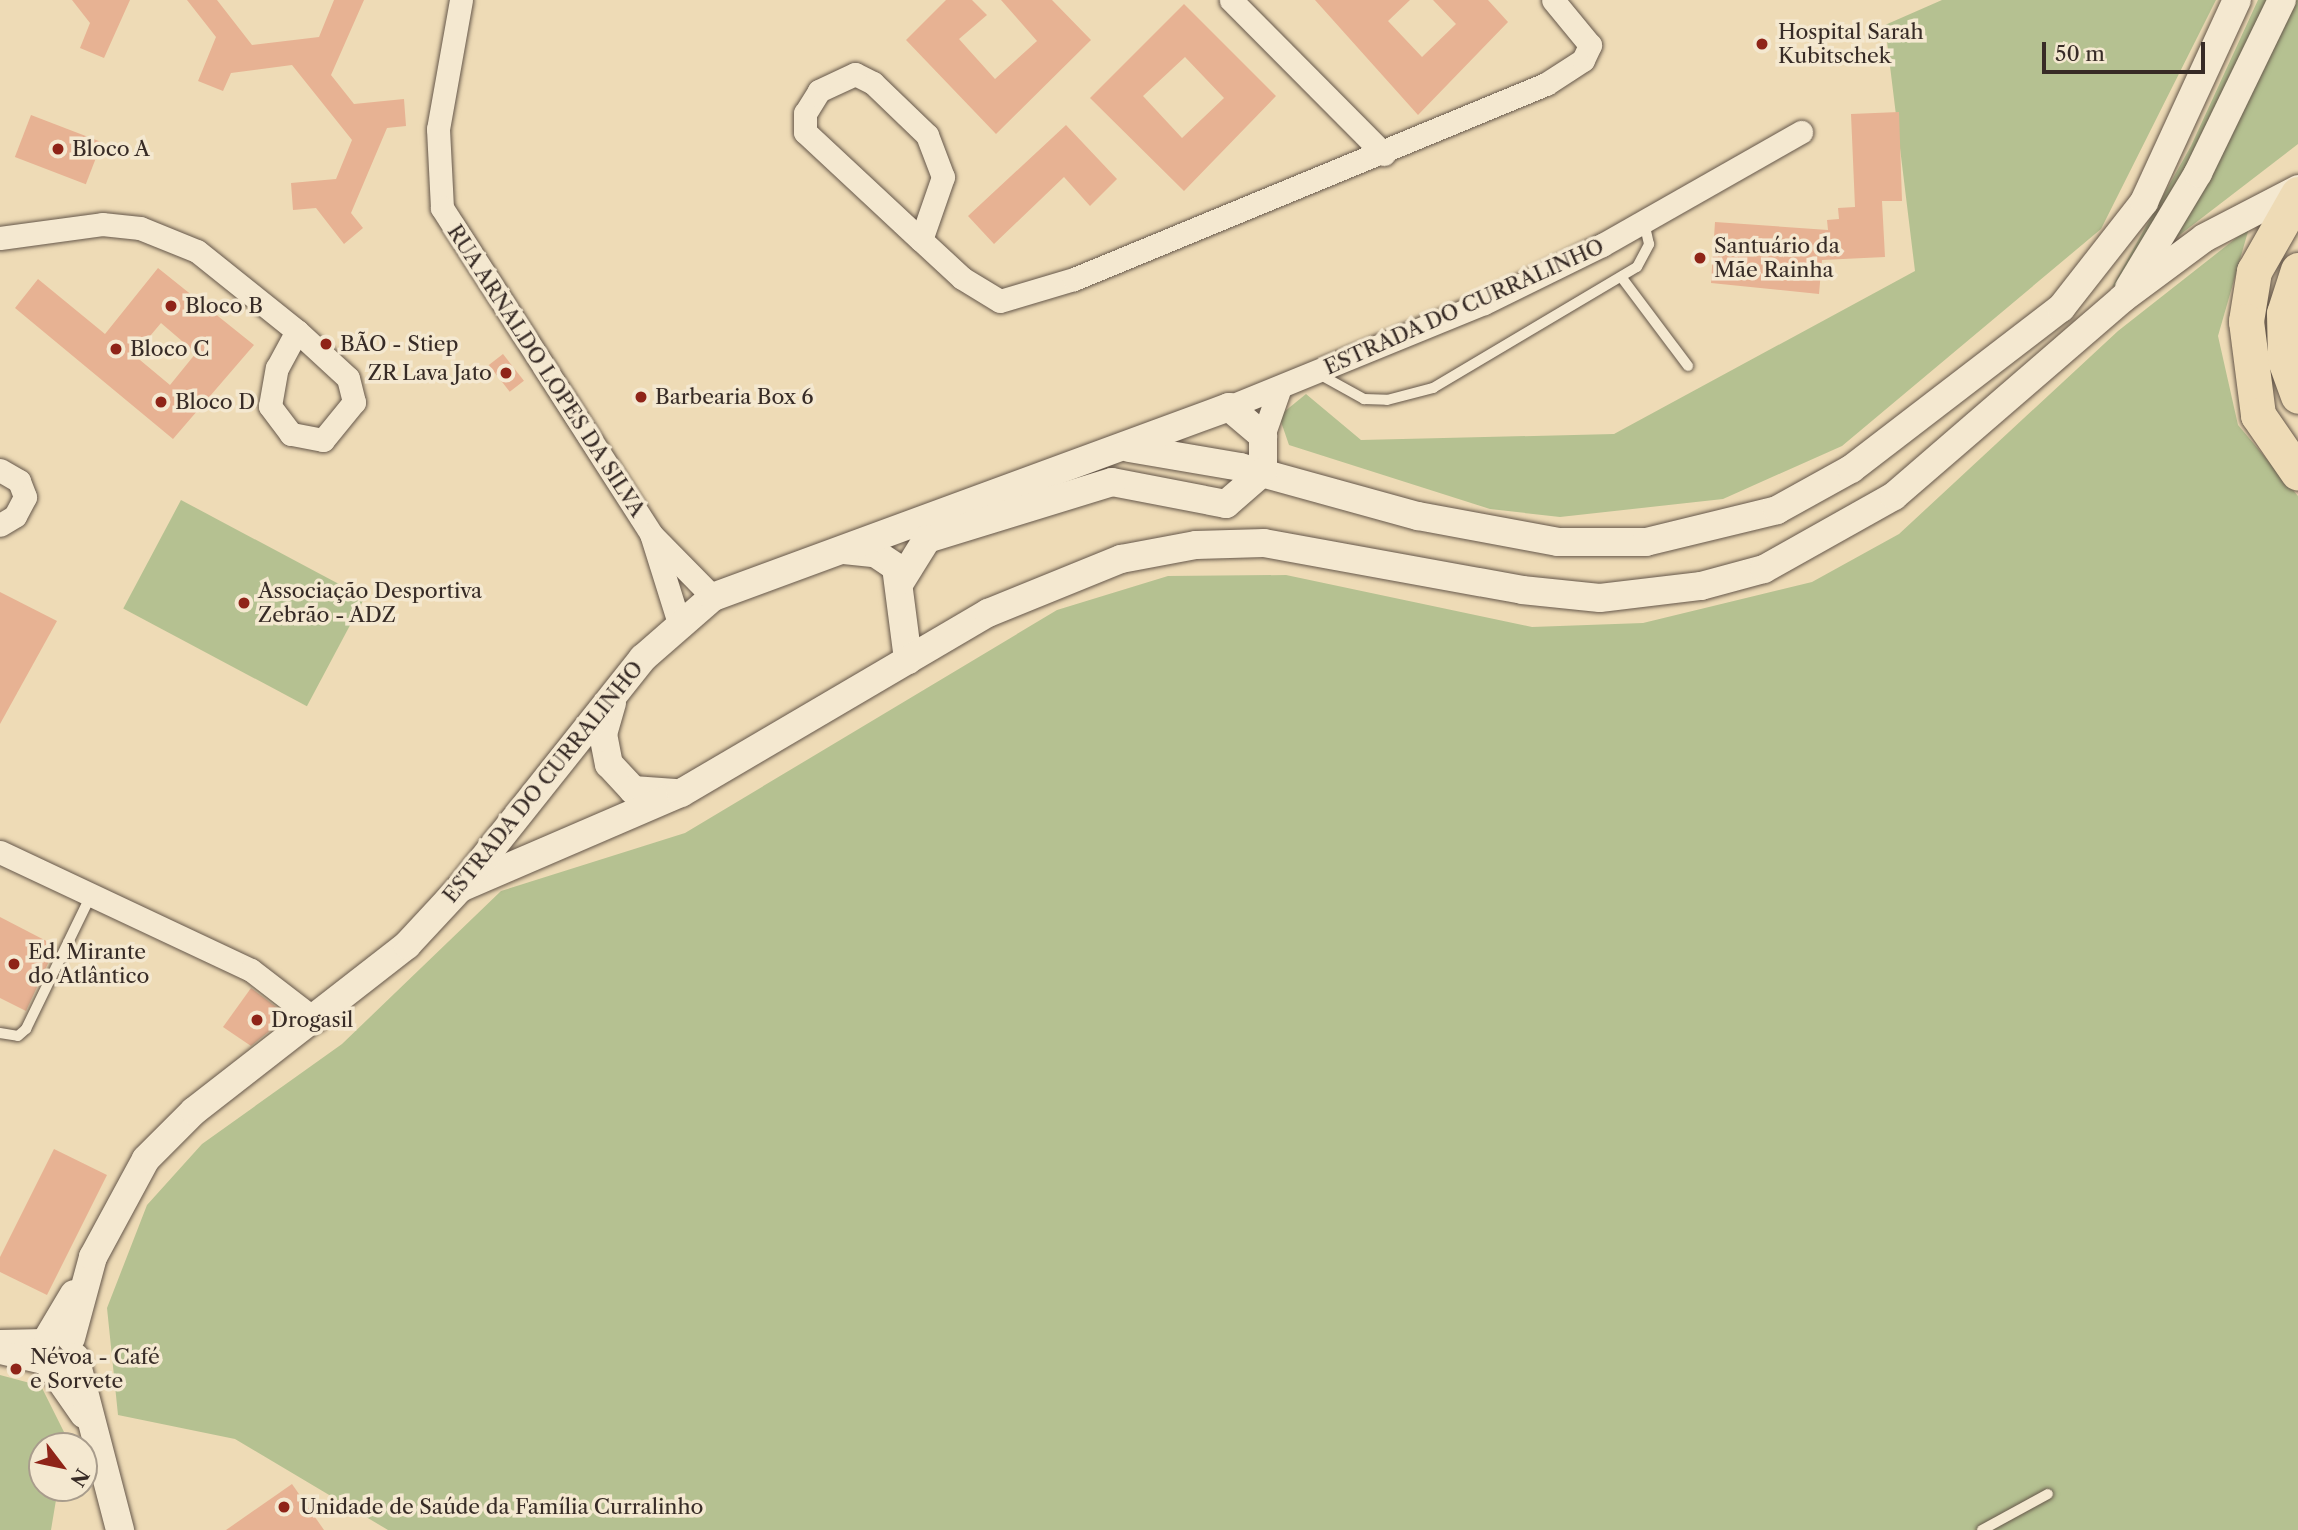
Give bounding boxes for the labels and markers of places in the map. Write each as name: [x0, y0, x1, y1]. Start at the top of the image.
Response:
place label: Hospital Sarah Kubitschek: [1778, 19, 1924, 69]
marker: Hospital Sarah Kubitschek: [1752, 34, 1772, 54]
place label: Bloco A: [72, 136, 151, 162]
marker: Bloco A: [50, 141, 66, 157]
place label: Santuário da Mãe Rainha: [1714, 233, 1840, 283]
marker: Santuário da Mãe Rainha: [1692, 250, 1708, 266]
place label: Bloco B: [185, 293, 263, 319]
marker: Bloco B: [163, 298, 179, 314]
place label: BÃO - Stiep: [340, 331, 458, 357]
place label: Bloco C: [130, 336, 209, 362]
marker: BÃO - Stiep: [318, 336, 334, 352]
marker: Bloco C: [108, 341, 124, 357]
place label: ZR Lava Jato: [367, 360, 492, 386]
marker: ZR Lava Jato: [498, 365, 514, 381]
place label: Barbearia Box 6: [655, 384, 814, 410]
place label: Bloco D: [175, 389, 255, 415]
marker: Barbearia Box 6: [633, 389, 649, 405]
marker: Bloco D: [153, 394, 169, 410]
place label: Associação Desportiva Zebrão - ADZ: [258, 578, 482, 628]
marker: Associação Desportiva Zebrão - ADZ: [236, 595, 252, 611]
place label: Ed. Mirante do Atlântico: [28, 939, 150, 989]
marker: Ed. Mirante do Atlântico: [6, 956, 22, 972]
place label: Drogasil: [271, 1007, 353, 1033]
marker: Drogasil: [249, 1012, 265, 1028]
place label: Névoa - Café e Sorvete: [30, 1344, 160, 1394]
marker: Névoa - Café e Sorvete: [8, 1361, 24, 1377]
place label: Unidade de Saúde da Família Curralinho: [300, 1494, 704, 1520]
marker: Unidade de Saúde da Família Curralinho: [274, 1497, 294, 1517]

